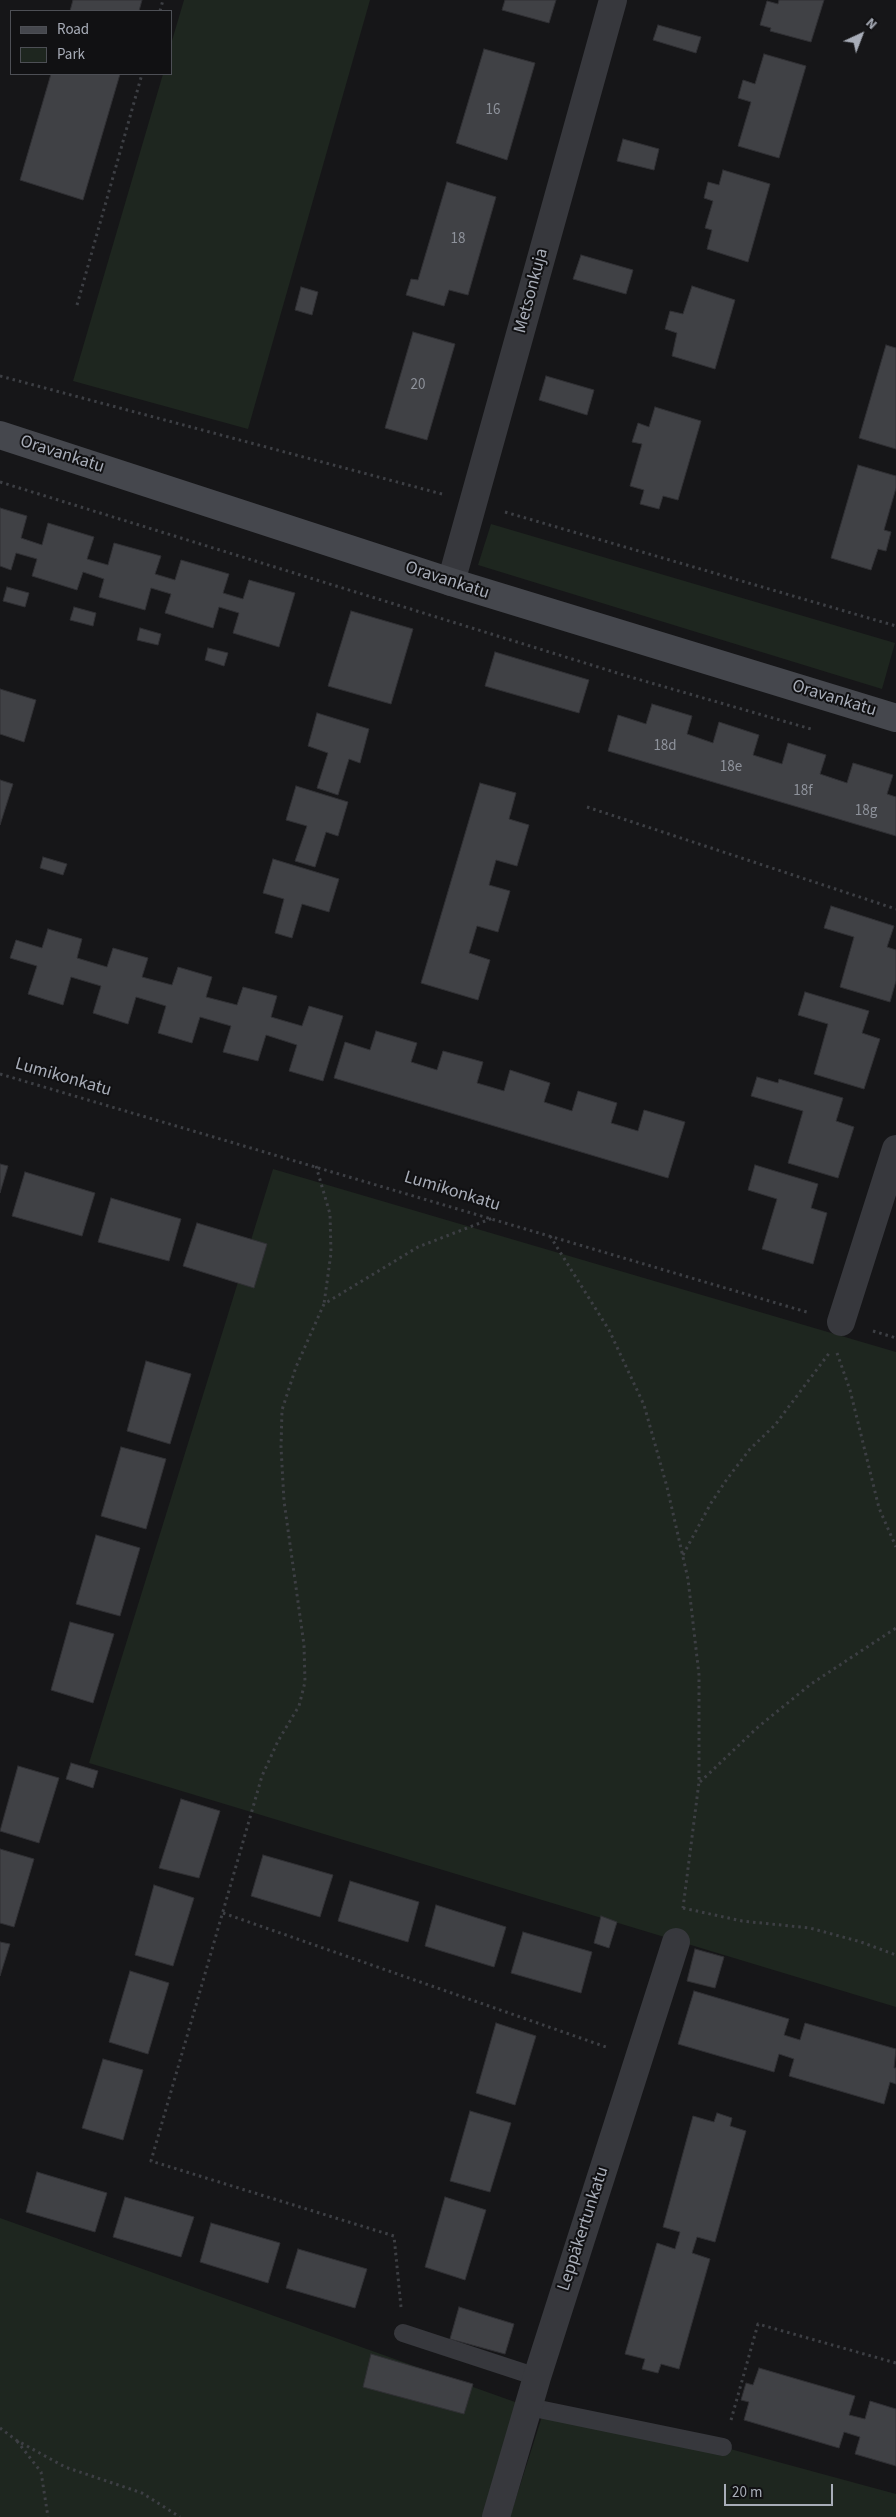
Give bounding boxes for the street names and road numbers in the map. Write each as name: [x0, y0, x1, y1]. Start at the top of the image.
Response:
street label: Metsonkuja: [510, 246, 554, 336]
street label: Oravankatu: [17, 431, 107, 479]
street label: Oravankatu: [402, 557, 492, 605]
street label: Oravankatu: [789, 676, 879, 722]
street label: Lumikonkatu: [12, 1054, 114, 1102]
street label: Lumikonkatu: [401, 1167, 503, 1217]
street label: Leppäkertunkatu: [554, 2164, 614, 2294]

